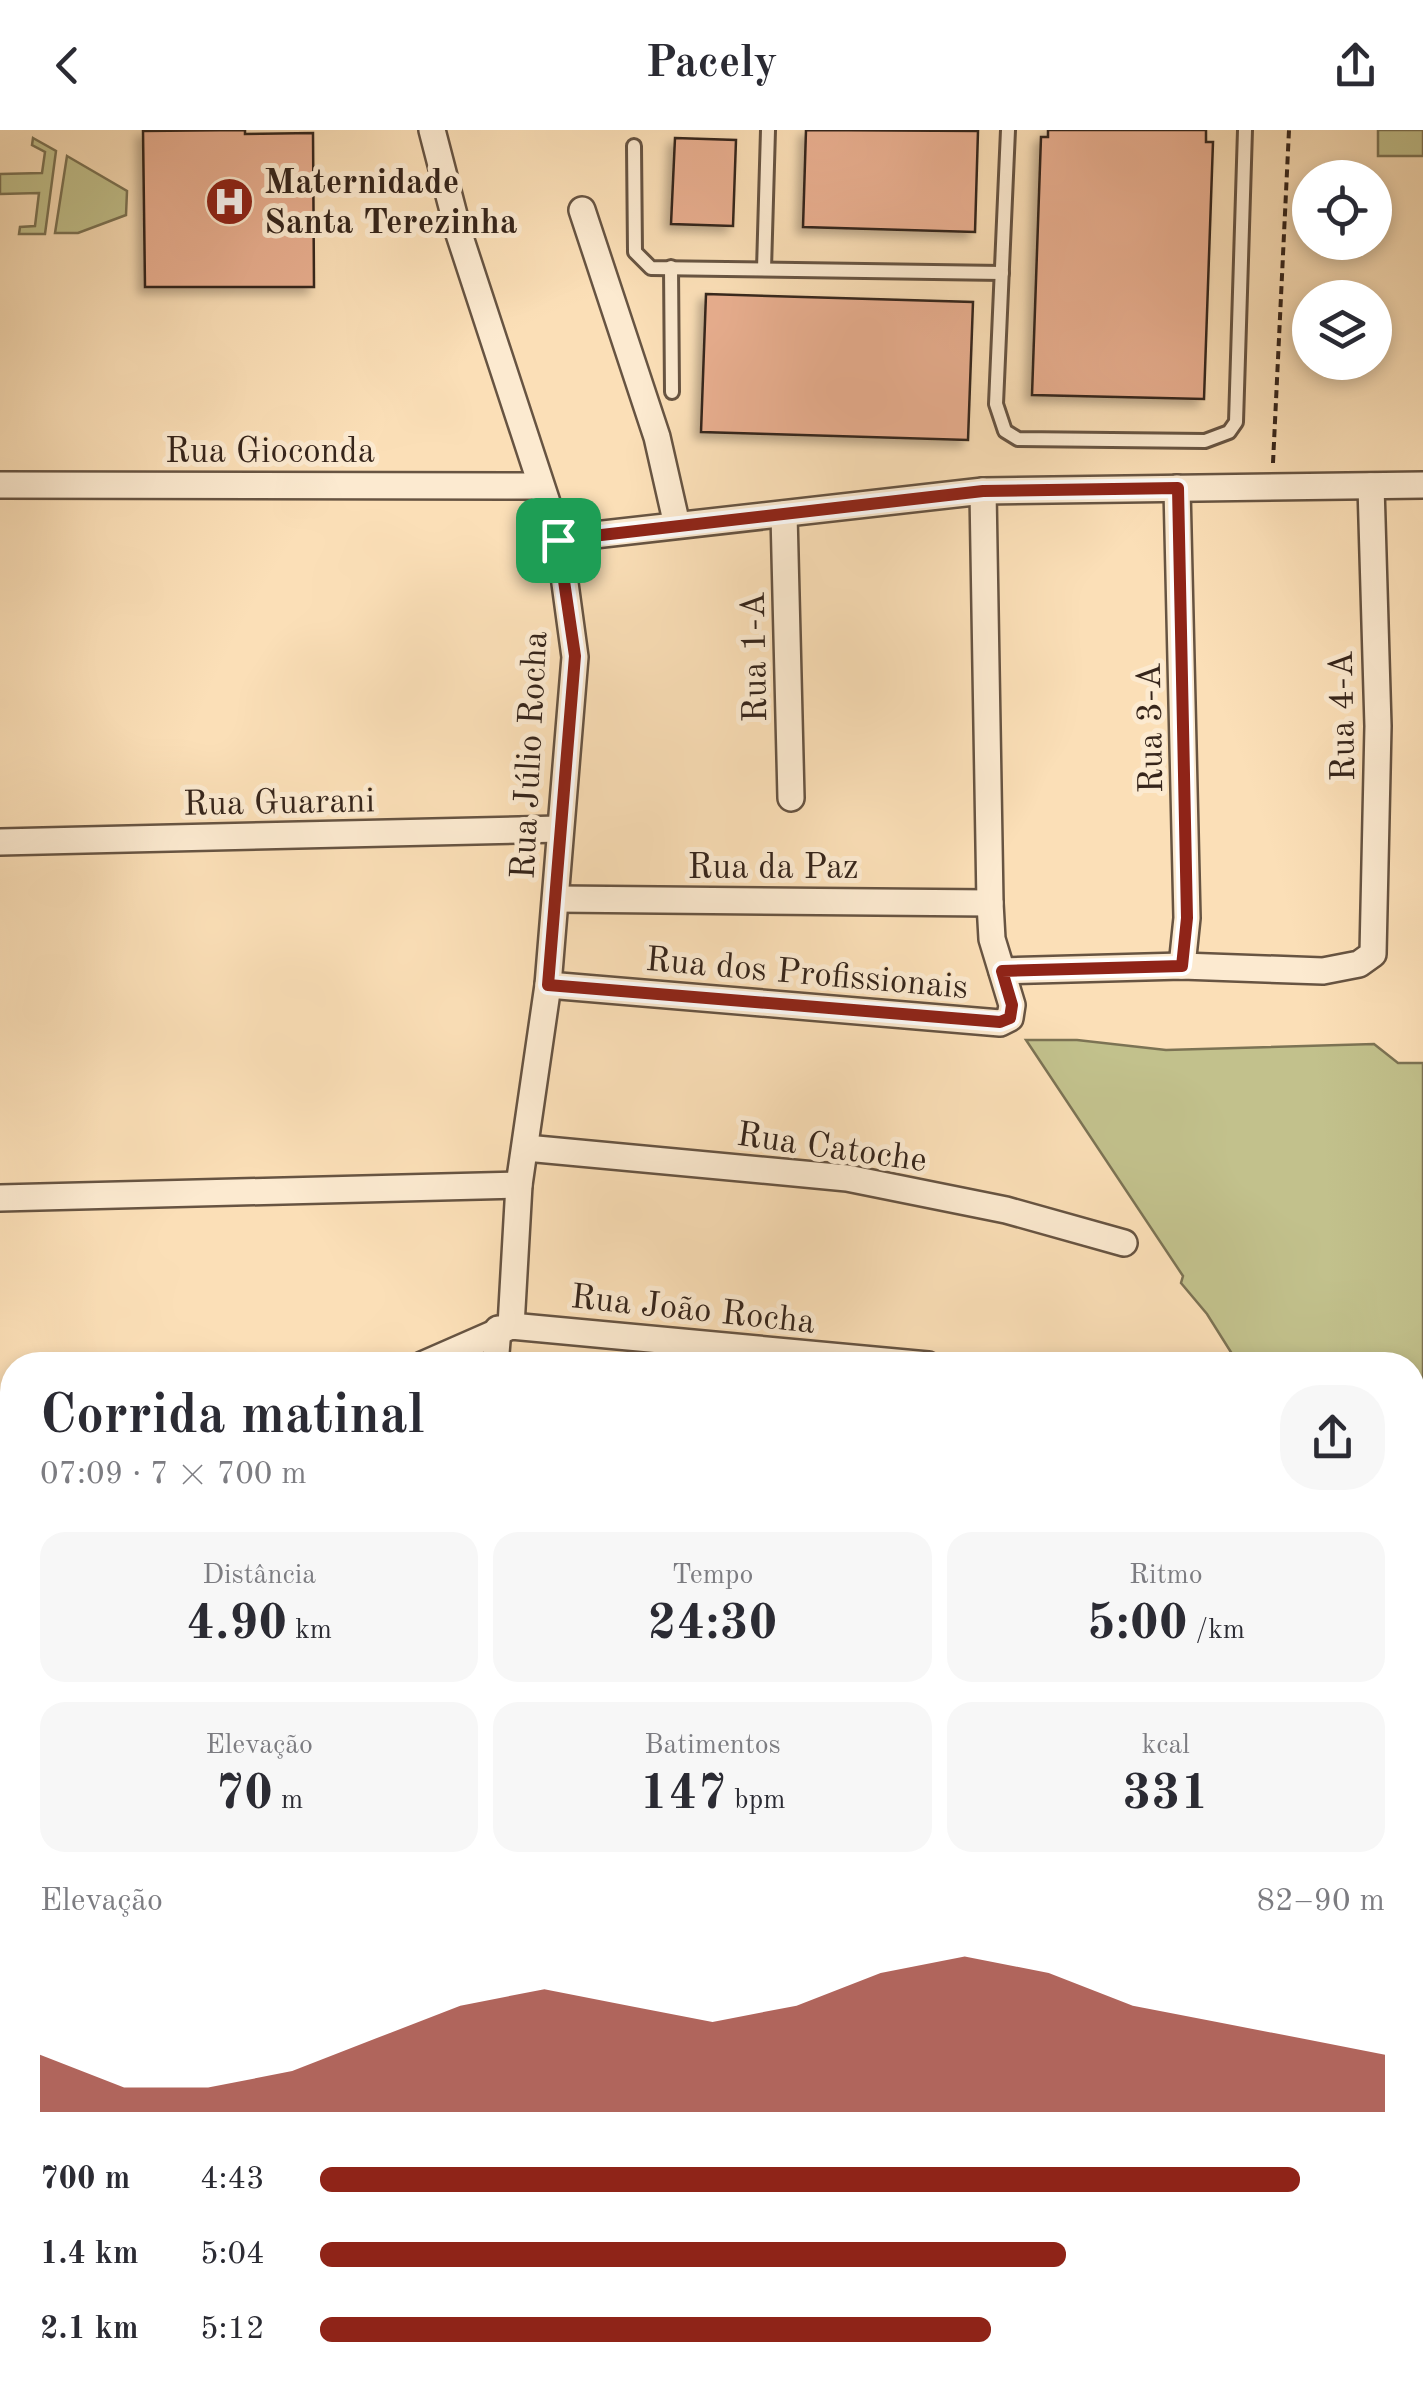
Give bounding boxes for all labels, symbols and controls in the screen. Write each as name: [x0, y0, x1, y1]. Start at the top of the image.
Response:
icon: back: [40, 38, 95, 93]
icon: share: [1328, 38, 1383, 93]
text: Pacely: [645, 42, 778, 87]
map controls: [1292, 160, 1392, 380]
button: locate: [1292, 160, 1392, 260]
place label: Maternidade Santa Terezinha: [264, 166, 518, 241]
hospital icon: Maternidade Santa Terezinha: [203, 175, 255, 227]
button: layers: [1292, 280, 1392, 380]
street label: Rua Gioconda: [165, 435, 375, 470]
pin: [516, 498, 601, 583]
icon: arrive: [531, 513, 586, 568]
street label: Rua 1-A: [737, 591, 774, 723]
street label: Rua Júlio Rocha: [507, 630, 554, 880]
street label: Rua 4-A: [1325, 650, 1362, 782]
street label: Rua 3-A: [1133, 662, 1170, 794]
street label: Rua Guarani: [183, 784, 375, 823]
street label: Rua da Paz: [687, 851, 859, 886]
street label: Rua dos Profissionais: [644, 943, 969, 1006]
street label: Rua Catoche: [734, 1118, 929, 1179]
street label: Rua João Rocha: [569, 1280, 817, 1341]
button: share: [1280, 1385, 1385, 1490]
text: Corrida matinal: [40, 1390, 425, 1445]
text: 07:09 · 7 × 700 m: [40, 1459, 307, 1491]
text: Distância: [202, 1562, 316, 1590]
text: Tempo: [672, 1562, 753, 1590]
text: Ritmo: [1129, 1562, 1203, 1590]
text: 4.90: [186, 1600, 287, 1650]
text: 24:30: [647, 1600, 777, 1650]
text: 5:00: [1087, 1600, 1188, 1650]
text: km: [287, 1617, 332, 1645]
text: /km: [1188, 1617, 1245, 1645]
text: Elevação: [205, 1732, 313, 1760]
text: Batimentos: [644, 1732, 781, 1760]
text: kcal: [1142, 1732, 1190, 1760]
text: 70: [215, 1770, 273, 1820]
text: 147: [640, 1770, 727, 1820]
text: 331: [1122, 1770, 1209, 1820]
text: m: [273, 1787, 303, 1815]
text: bpm: [727, 1787, 785, 1815]
text: Elevação: [40, 1886, 163, 1918]
text: 82–90 m: [1257, 1886, 1385, 1918]
text: 700 m: [40, 2164, 130, 2196]
text: 4:43: [200, 2164, 265, 2196]
text: 1.4 km: [40, 2239, 139, 2271]
text: 5:04: [200, 2239, 265, 2271]
text: 2.1 km: [40, 2314, 139, 2346]
text: 5:12: [200, 2314, 265, 2346]

